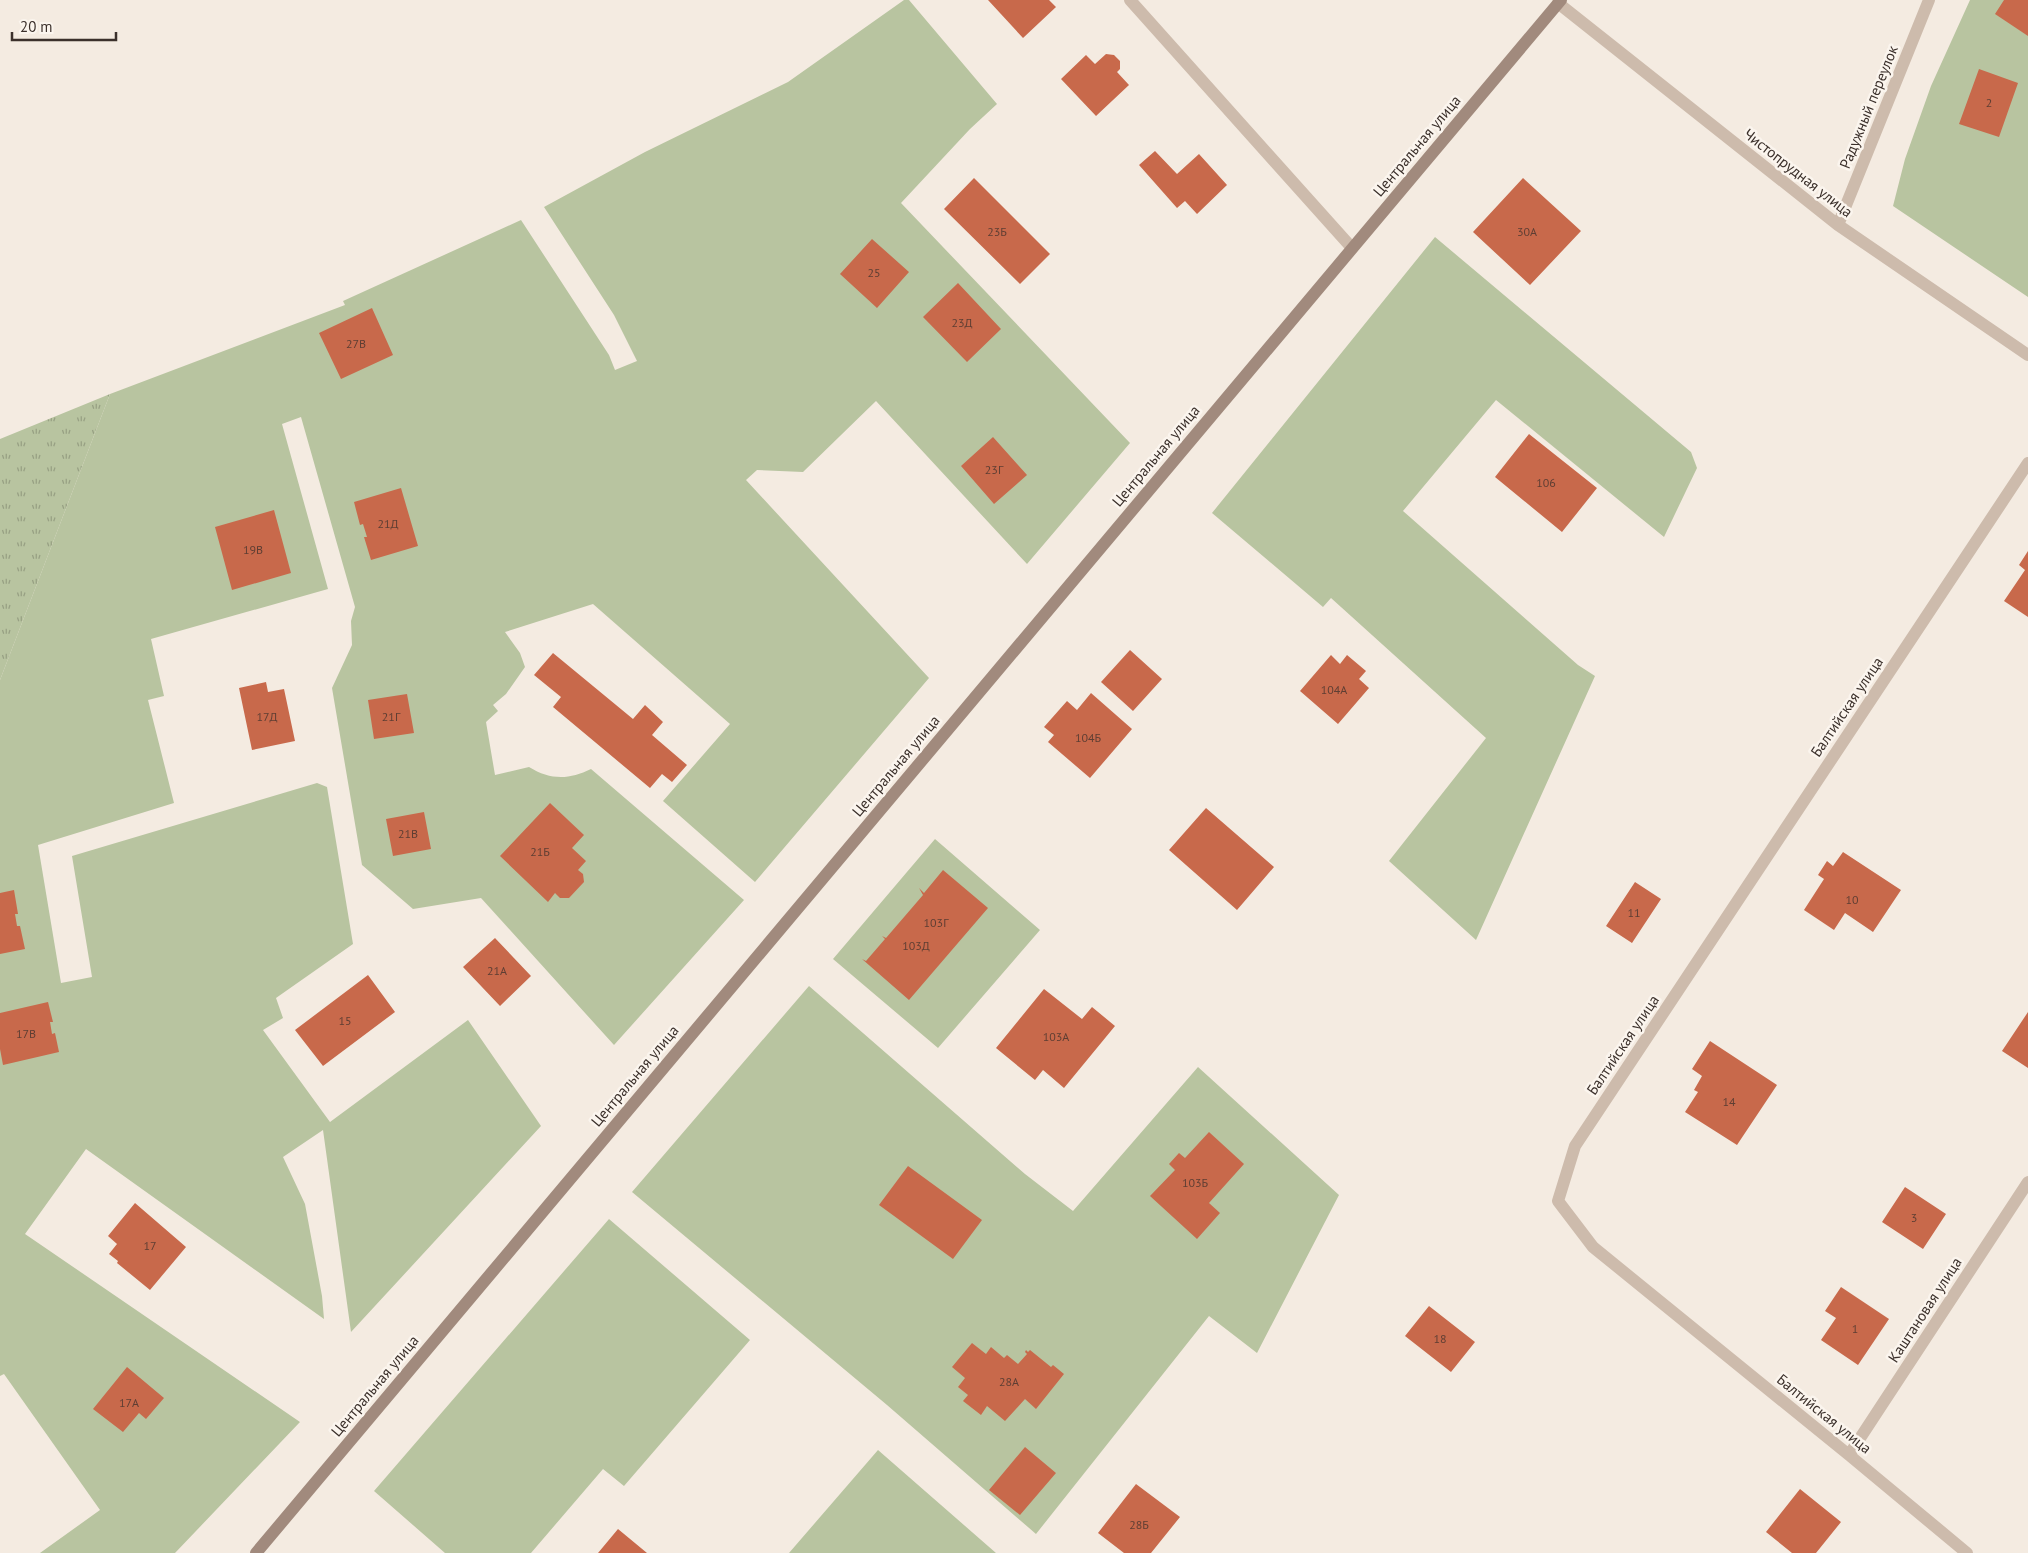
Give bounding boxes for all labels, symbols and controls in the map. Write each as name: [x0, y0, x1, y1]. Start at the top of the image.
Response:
scale bar: [12, 10, 116, 42]
text: 20 m: [20, 17, 53, 36]
street label: Радужный переулок: [1835, 42, 1902, 171]
street label: Центральная улица: [1369, 91, 1465, 200]
house number: 2: [1986, 95, 1992, 110]
street label: Чистопрудная улица: [1740, 124, 1857, 221]
house number: 23Б: [987, 224, 1007, 239]
house number: 30А: [1517, 224, 1537, 239]
house number: 25: [867, 265, 881, 280]
house number: 23Д: [951, 315, 973, 330]
house number: 27В: [346, 336, 366, 351]
street label: Центральная улица: [1108, 401, 1204, 510]
house number: 23Г: [985, 462, 1004, 477]
house number: 106: [1536, 475, 1556, 490]
house number: 21Д: [377, 516, 399, 531]
house number: 19В: [243, 542, 263, 557]
street label: Балтийская улица: [1806, 653, 1887, 760]
house number: 104А: [1321, 682, 1347, 697]
house number: 17Д: [256, 709, 278, 724]
house number: 21Г: [382, 709, 401, 724]
street label: Центральная улица: [848, 711, 944, 820]
house number: 104Б: [1075, 730, 1102, 745]
house number: 21В: [398, 826, 418, 841]
house number: 21Б: [530, 844, 550, 859]
house number: 10: [1845, 892, 1859, 907]
house number: 11: [1627, 905, 1641, 920]
house number: 103Г: [924, 915, 949, 930]
house number: 103Д: [902, 938, 930, 953]
house number: 21А: [487, 963, 507, 978]
street label: Балтийская улица: [1582, 991, 1663, 1098]
house number: 15: [338, 1013, 352, 1028]
street label: Центральная улица: [587, 1021, 683, 1130]
house number: 17В: [16, 1026, 36, 1041]
house number: 103А: [1043, 1029, 1069, 1044]
house number: 14: [1722, 1094, 1736, 1109]
house number: 103Б: [1182, 1175, 1209, 1190]
house number: 3: [1911, 1210, 1917, 1225]
house number: 17: [143, 1238, 157, 1253]
street label: Каштановая улица: [1884, 1254, 1966, 1366]
house number: 1: [1852, 1321, 1858, 1336]
street label: Центральная улица: [327, 1331, 423, 1440]
house number: 18: [1433, 1331, 1447, 1346]
street label: Балтийская улица: [1773, 1370, 1875, 1458]
house number: 28А: [999, 1374, 1019, 1389]
house number: 17А: [119, 1395, 139, 1410]
house number: 28Б: [1129, 1517, 1149, 1532]

